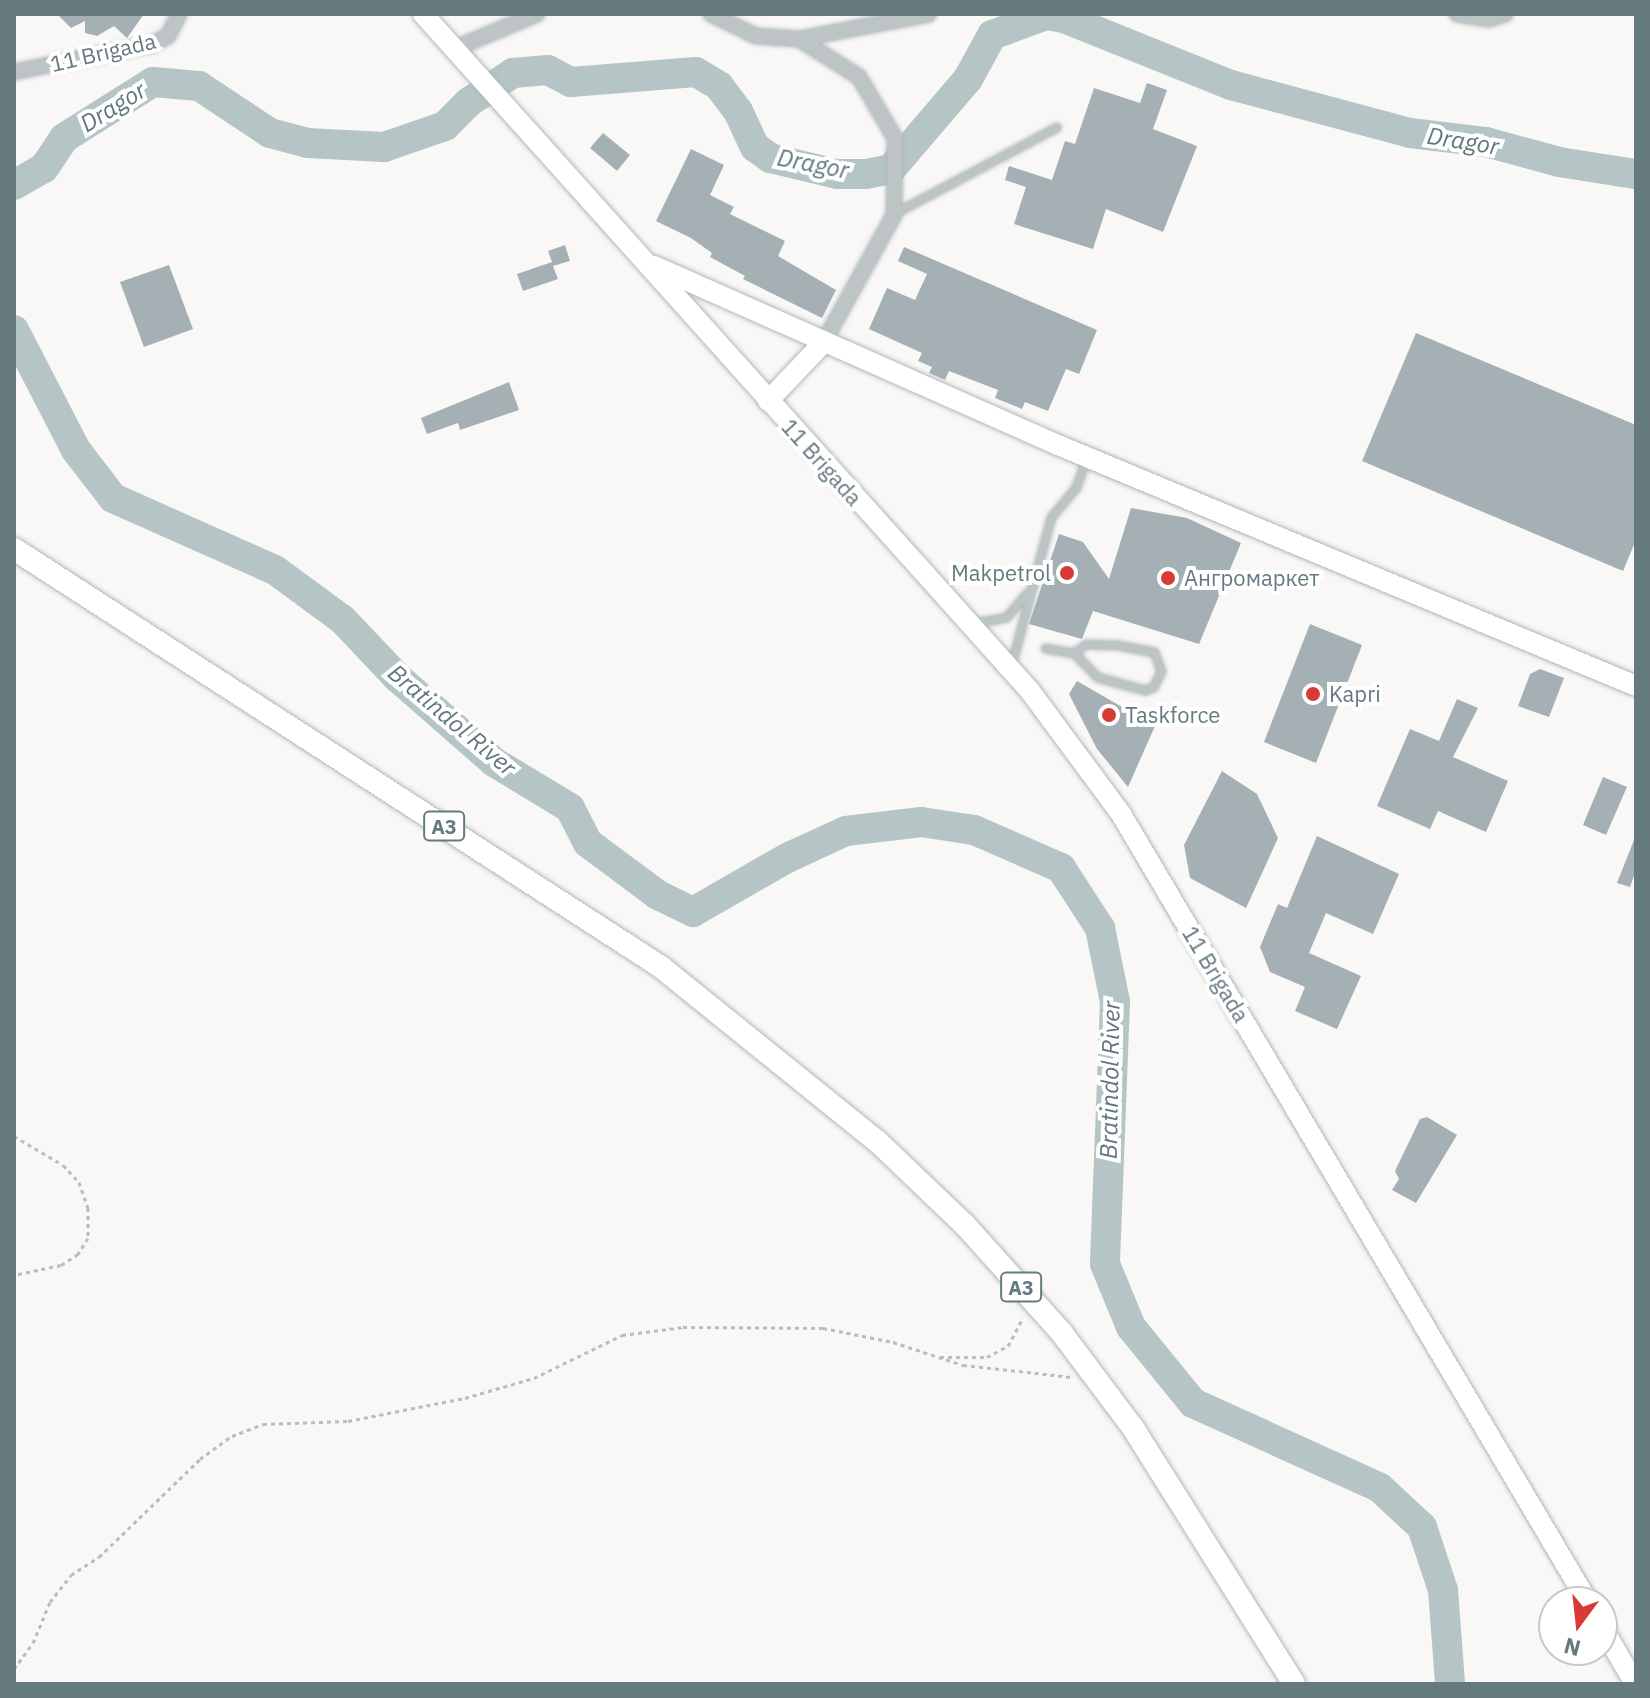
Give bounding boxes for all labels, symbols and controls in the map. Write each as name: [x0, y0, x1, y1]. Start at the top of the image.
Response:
street label: 11 Brigada: [48, 27, 158, 77]
water label: Dragor: [75, 76, 151, 138]
water label: Dragor: [1425, 121, 1501, 161]
water label: Dragor: [775, 143, 851, 185]
street label: 11 Brigada: [776, 413, 868, 511]
place label: Makpetrol: [951, 560, 1051, 586]
marker: Makpetrol: [1058, 564, 1076, 582]
place label: Ангромаркет: [1184, 565, 1319, 591]
marker: Ангромаркет: [1159, 569, 1177, 587]
water label: Bratindol River: [382, 658, 522, 782]
place label: Kapri: [1329, 681, 1381, 707]
marker: Kapri: [1304, 685, 1322, 703]
place label: Taskforce: [1125, 702, 1220, 728]
marker: Taskforce: [1100, 706, 1118, 724]
road number: A3: [422, 810, 466, 842]
street label: 11 Brigada: [1177, 921, 1255, 1027]
water label: Bratindol River: [1094, 1001, 1126, 1159]
road number: A3: [999, 1271, 1043, 1303]
north arrow: [1538, 1586, 1618, 1666]
text: N: [1561, 1632, 1584, 1664]

